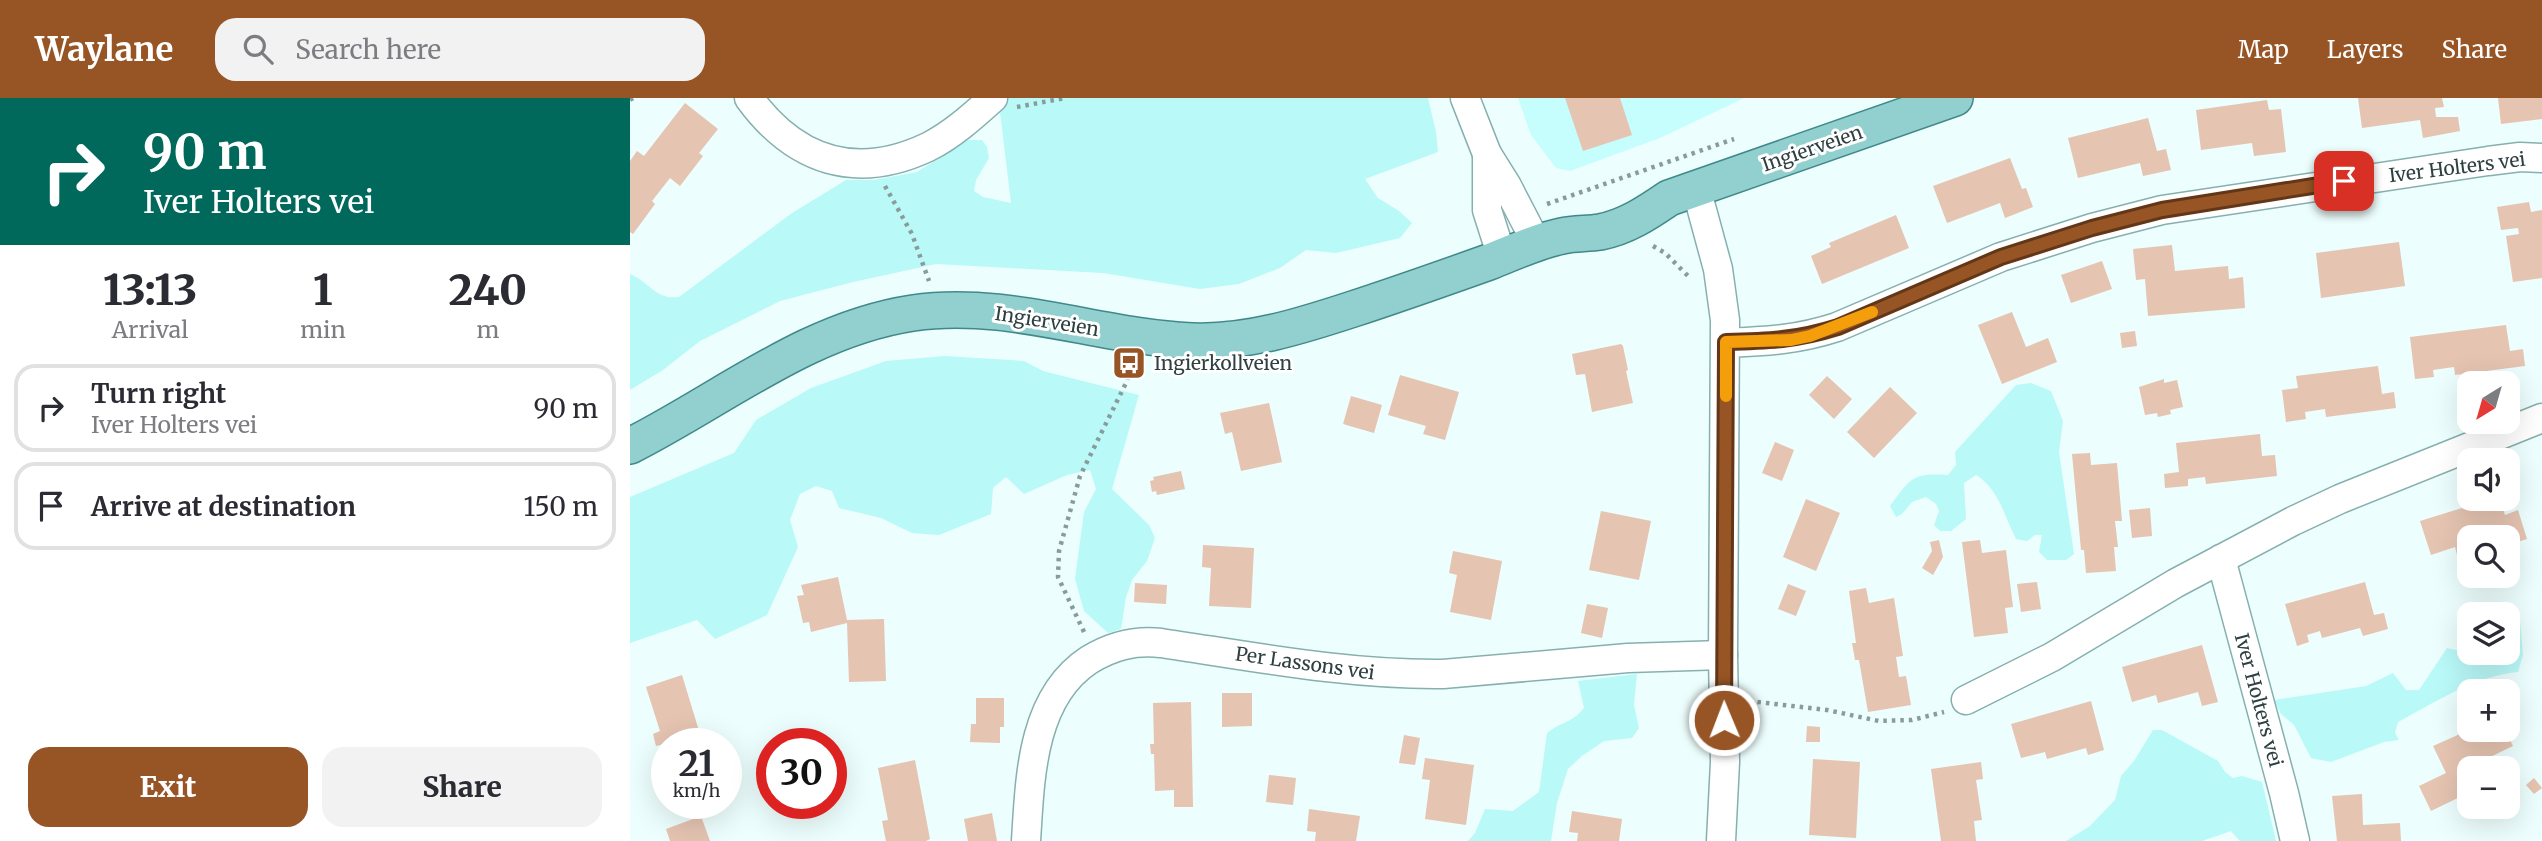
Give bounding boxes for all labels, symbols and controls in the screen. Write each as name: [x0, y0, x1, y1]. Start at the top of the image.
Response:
search box: [215, 18, 705, 81]
text: Waylane: [35, 29, 173, 70]
icon: search: [239, 30, 277, 68]
text: Search here: [295, 33, 441, 66]
text: Map: [2238, 34, 2289, 65]
text: Layers: [2327, 34, 2403, 65]
text: Share: [2441, 34, 2507, 65]
street label: Ingierveien: [1758, 119, 1866, 176]
text: 90 m: [143, 121, 267, 182]
icon: right: [28, 126, 119, 217]
street label: Iver Holters vei: [2387, 147, 2527, 187]
pin: [2314, 151, 2374, 211]
icon: arrive: [2325, 162, 2363, 200]
text: Iver Holters vei: [143, 182, 374, 222]
text: 13:13: [103, 264, 197, 316]
text: 1: [313, 264, 333, 316]
text: 240: [449, 264, 527, 316]
street label: Ingierveien: [993, 301, 1101, 341]
text: Arrival: [112, 315, 188, 344]
text: min: [300, 315, 346, 344]
text: m: [476, 315, 499, 344]
bus stop icon: Ingierkollveien: [1110, 344, 1148, 382]
place label: Ingierkollveien: [1154, 351, 1293, 375]
north arrow: [2457, 371, 2520, 434]
map controls: [2457, 371, 2520, 819]
text: Turn right: [91, 377, 226, 410]
icon: right: [32, 389, 70, 427]
text: 90 m: [534, 392, 598, 425]
text: Iver Holters vei: [91, 410, 257, 439]
button: sound: [2457, 448, 2520, 511]
icon: arrive: [32, 487, 70, 525]
text: Arrive at destination: [91, 490, 356, 523]
text: 150 m: [524, 490, 598, 523]
button: search: [2457, 525, 2520, 588]
button: layers: [2457, 602, 2520, 665]
street label: Iver Holters vei: [2230, 631, 2288, 769]
street label: Per Lassons vei: [1234, 641, 1376, 685]
button: +: [2457, 679, 2520, 742]
position arrow: [1687, 683, 1761, 757]
speed limit sign: 30: [756, 728, 847, 819]
text: 21: [679, 742, 714, 786]
button: Exit: [28, 747, 308, 827]
button: Share: [322, 747, 602, 827]
button: −: [2457, 756, 2520, 819]
text: km/h: [673, 779, 720, 802]

